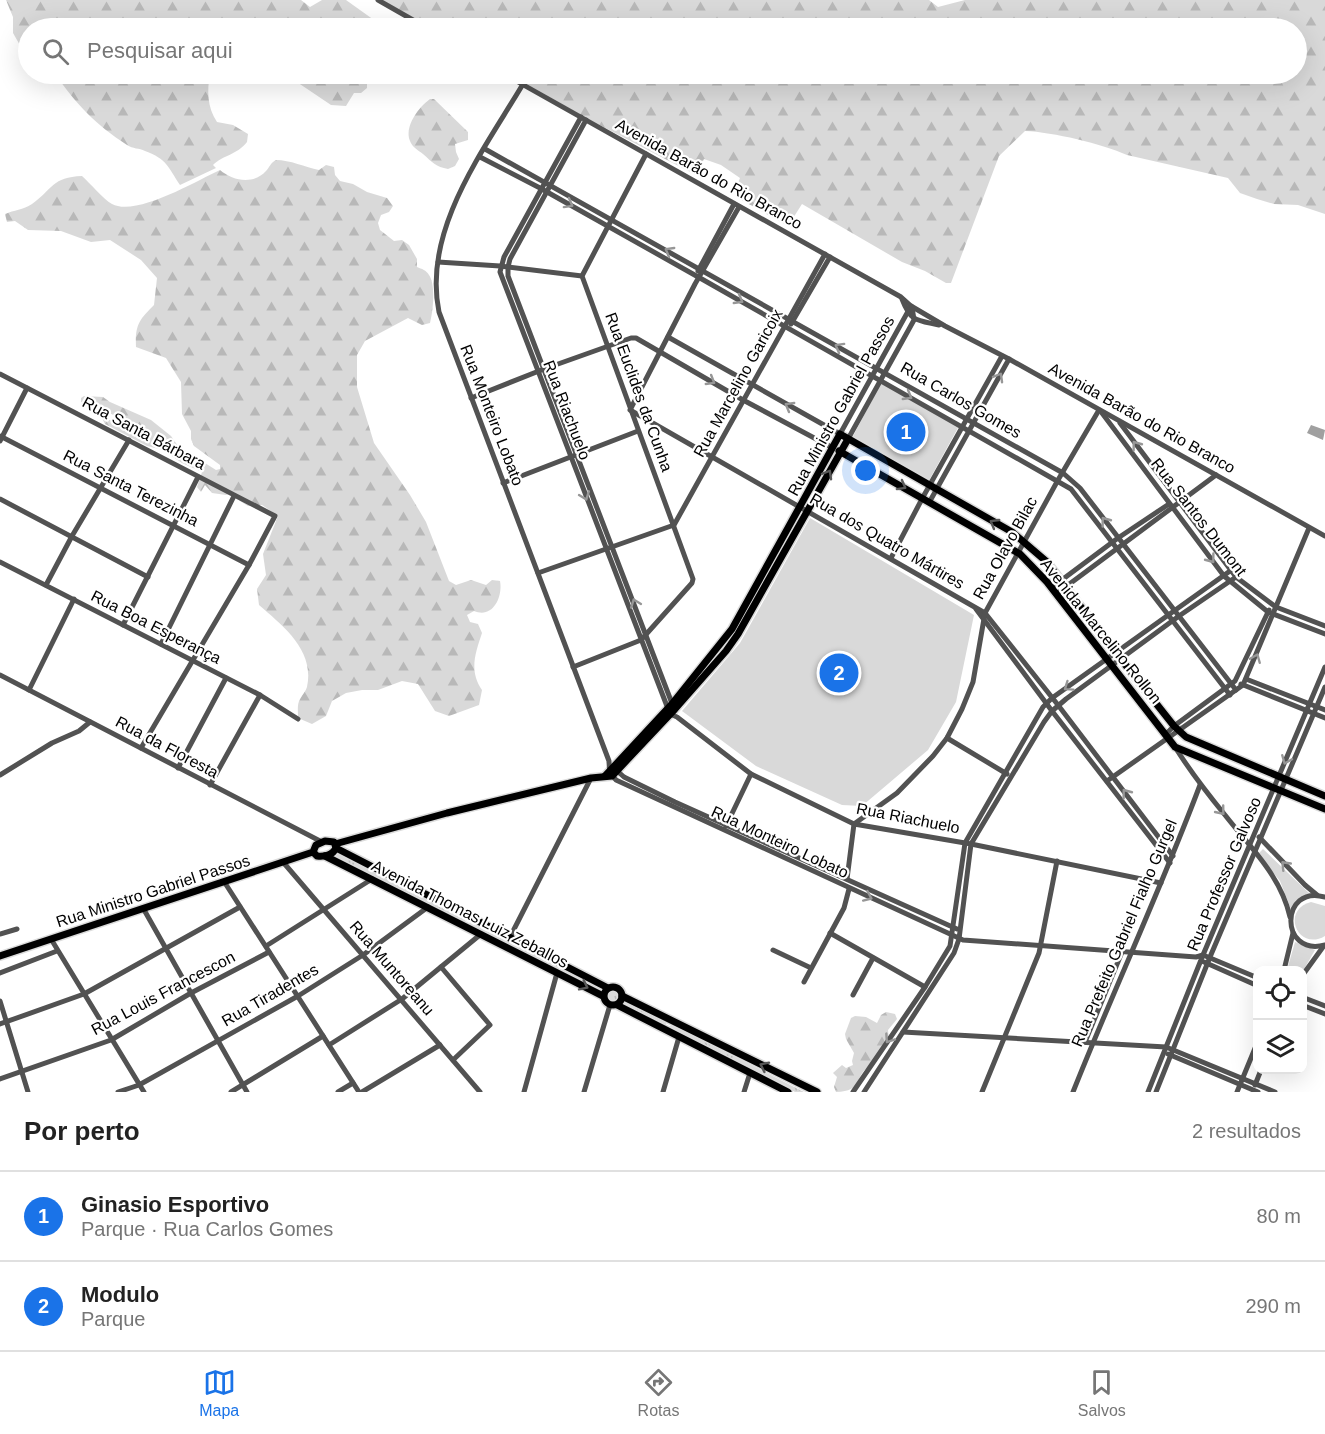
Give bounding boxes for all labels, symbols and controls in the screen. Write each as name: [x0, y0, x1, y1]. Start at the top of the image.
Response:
search box: [18, 18, 1307, 84]
icon: search: [39, 35, 72, 68]
text: Pesquisar aqui: [87, 38, 233, 63]
street label: Avenida Barão do Rio Branco: [613, 116, 805, 233]
one-way arrow: [563, 197, 573, 208]
one-way arrow: [665, 247, 675, 259]
one-way arrow: [732, 293, 743, 304]
street label: Rua Marcelino Garicoix: [690, 306, 786, 460]
street label: Rua Euclides da Cunha: [602, 310, 676, 474]
street label: Rua Ministro Gabriel Passos: [784, 313, 898, 499]
street label: Rua Monteiro Lobato: [457, 342, 527, 488]
one-way arrow: [835, 343, 845, 354]
street label: Rua Riachuelo: [540, 358, 594, 462]
street label: Rua Carlos Gomes: [898, 359, 1024, 441]
street label: Avenida Barão do Rio Branco: [1046, 360, 1238, 477]
one-way arrow: [992, 373, 1003, 383]
one-way arrow: [705, 374, 715, 385]
one-way arrow: [902, 389, 912, 400]
street label: Rua Santa Bárbara: [80, 393, 209, 473]
one-way arrow: [785, 401, 795, 413]
pin: 1: [886, 410, 926, 454]
one-way arrow: [1132, 440, 1143, 451]
street label: Rua Santa Terezinha: [61, 447, 201, 529]
street label: Rua Santos Dumont: [1148, 455, 1250, 579]
your location: [851, 456, 880, 485]
one-way arrow: [821, 470, 832, 480]
one-way arrow: [896, 479, 907, 490]
one-way arrow: [578, 490, 591, 501]
street label: Rua dos Quatro Mártires: [807, 490, 967, 592]
street label: Rua Olavo Bilac: [970, 494, 1040, 602]
one-way arrow: [1102, 517, 1113, 528]
one-way arrow: [990, 518, 1000, 530]
one-way arrow: [1204, 553, 1215, 564]
street label: Avenida Marcelino Rollon: [1037, 555, 1165, 707]
street label: Rua Boa Esperança: [88, 587, 224, 667]
one-way arrow: [629, 598, 642, 608]
pin: 2: [820, 650, 858, 696]
one-way arrow: [1249, 653, 1261, 664]
one-way arrow: [1064, 680, 1075, 691]
street label: Rua da Floresta: [113, 713, 221, 781]
one-way arrow: [1281, 753, 1293, 764]
one-way arrow: [1122, 788, 1133, 799]
street label: Rua Professor Galvoso: [1184, 794, 1264, 953]
street label: Rua Riachuelo: [855, 800, 961, 836]
street label: Rua Monteiro Lobato: [709, 803, 851, 881]
one-way arrow: [1214, 805, 1225, 816]
street label: Rua Prefeito Gabriel Fialho Gurgel: [1068, 817, 1180, 1049]
street label: Rua Ministro Gabriel Passos: [54, 852, 252, 930]
street label: Avenida Thomas Luiz Zeballos: [369, 857, 571, 971]
one-way arrow: [1281, 862, 1292, 872]
one-way arrow: [861, 890, 872, 902]
street label: Rua Muntoreanu: [346, 917, 438, 1019]
street label: Rua Louis Francescon: [88, 948, 238, 1038]
street label: Rua Tiradentes: [219, 961, 321, 1029]
map controls: [1253, 966, 1307, 1074]
button: locate: [1253, 966, 1307, 1020]
one-way arrow: [577, 979, 588, 990]
button: layers: [1253, 1020, 1307, 1074]
one-way arrow: [885, 1033, 896, 1044]
one-way arrow: [760, 1062, 771, 1074]
text: Por perto: [24, 1116, 140, 1146]
text: 2 resultados: [1192, 1120, 1301, 1142]
text: Ginasio Esportivo: [81, 1192, 269, 1217]
text: 1: [38, 1205, 49, 1227]
text: 80 m: [1257, 1205, 1301, 1227]
text: Parque · Rua Carlos Gomes: [81, 1218, 333, 1240]
text: Modulo: [81, 1282, 159, 1307]
text: 2: [38, 1295, 49, 1317]
text: 290 m: [1245, 1295, 1301, 1317]
text: Parque: [81, 1308, 146, 1330]
tab: Mapa: [199, 1366, 239, 1420]
tab: Rotas: [638, 1366, 679, 1420]
tab: Salvos: [1078, 1366, 1126, 1420]

